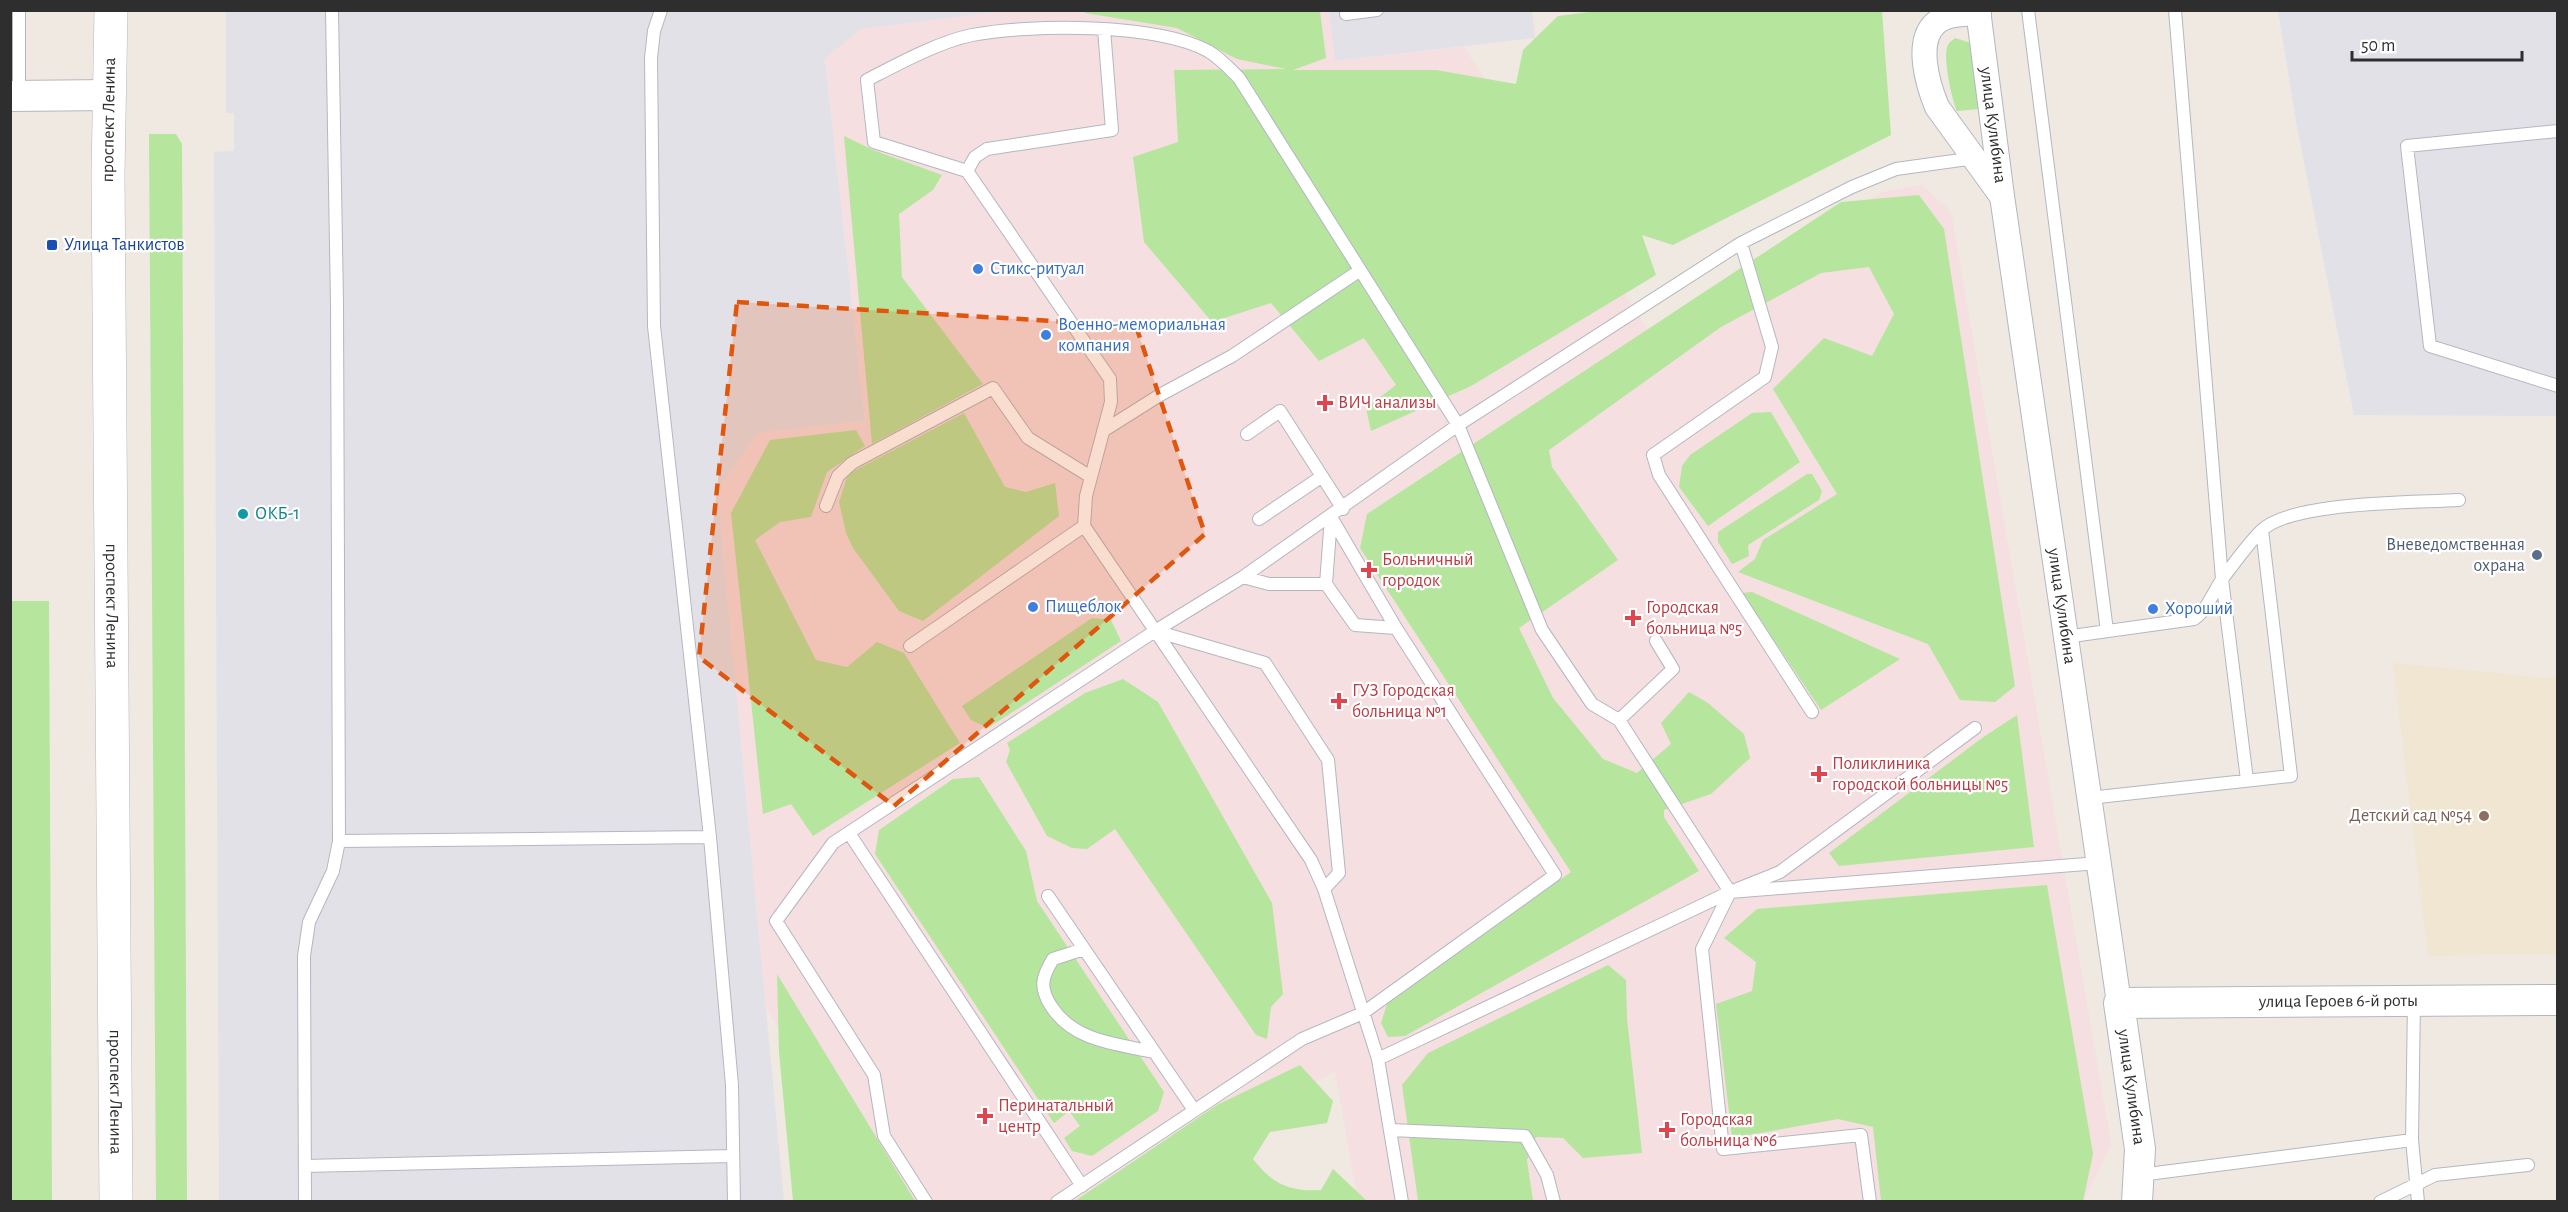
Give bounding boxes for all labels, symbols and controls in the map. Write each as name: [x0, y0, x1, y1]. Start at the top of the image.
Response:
scale bar: [2352, 24, 2522, 62]
text: 50 m: [2361, 37, 2395, 55]
street label: проспект Ленина: [99, 57, 119, 183]
street label: улица Кулибина: [1976, 65, 2009, 184]
place label: Улица Танкистов: [64, 236, 185, 254]
marker: Улица Танкистов: [45, 238, 59, 252]
place label: Стикс-ритуал: [990, 260, 1085, 278]
marker: Стикс-ритуал: [971, 262, 985, 276]
place label: Военно-мемориальная компания: [1058, 316, 1226, 355]
marker: Военно-мемориальная компания: [1039, 328, 1053, 342]
marker: ВИЧ анализы: [1316, 394, 1334, 412]
place label: ВИЧ анализы: [1338, 394, 1436, 412]
place label: ОКБ-1: [255, 505, 300, 523]
marker: ОКБ-1: [236, 507, 250, 521]
place label: Вневедомственная охрана: [2386, 536, 2525, 575]
street label: проспект Ленина: [102, 543, 121, 669]
street label: улица Кулибина: [2044, 546, 2079, 665]
marker: Вневедомственная охрана: [2530, 548, 2544, 562]
place label: Больничный городок: [1382, 551, 1474, 590]
marker: Больничный городок: [1360, 561, 1378, 579]
place label: Пищеблок: [1045, 597, 1122, 616]
place label: Городская больница №5: [1646, 599, 1742, 638]
marker: Пищеблок: [1026, 600, 1040, 614]
place label: Хороший: [2165, 600, 2233, 618]
marker: Хороший: [2146, 602, 2160, 616]
marker: Городская больница №5: [1624, 609, 1642, 627]
place label: ГУЗ Городская больница №1: [1352, 682, 1455, 721]
marker: ГУЗ Городская больница №1: [1330, 692, 1348, 710]
place label: Поликлиника городской больницы №5: [1832, 755, 2008, 794]
marker: Поликлиника городской больницы №5: [1810, 765, 1828, 783]
place label: Детский сад №54: [2349, 807, 2472, 825]
marker: Детский сад №54: [2477, 809, 2491, 823]
street label: улица Героев 6-й роты: [2258, 992, 2418, 1011]
street label: улица Кулибина: [2114, 1027, 2149, 1146]
street label: проспект Ленина: [106, 1029, 125, 1155]
place label: Перинатальный центр: [998, 1097, 1114, 1136]
marker: Перинатальный центр: [976, 1107, 994, 1125]
place label: Городская больница №6: [1680, 1111, 1777, 1150]
marker: Городская больница №6: [1658, 1121, 1676, 1139]

